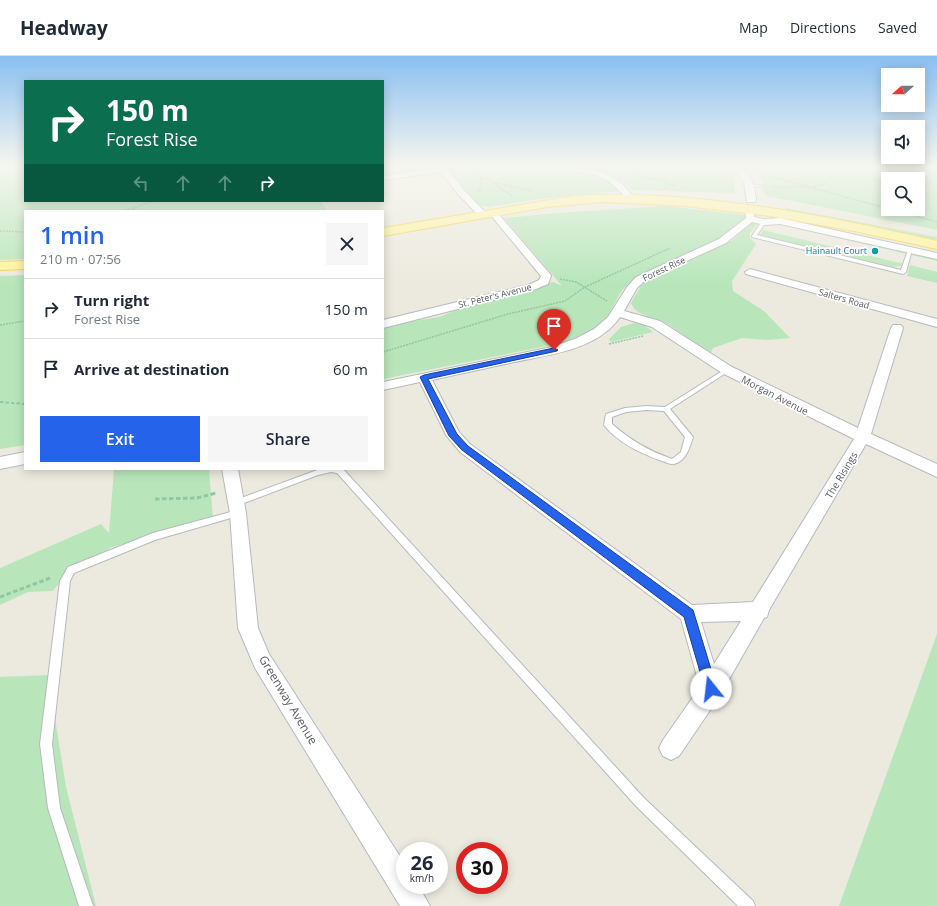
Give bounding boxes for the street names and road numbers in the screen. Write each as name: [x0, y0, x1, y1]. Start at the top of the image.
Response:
street label: Forest Rise: [640, 253, 687, 284]
street label: St. Peter's Avenue: [457, 280, 533, 311]
street label: Salters Road: [817, 285, 871, 312]
street label: Morgan Avenue: [739, 372, 811, 418]
street label: The Risings: [822, 449, 861, 501]
street label: Greenway Avenue: [255, 652, 322, 748]

